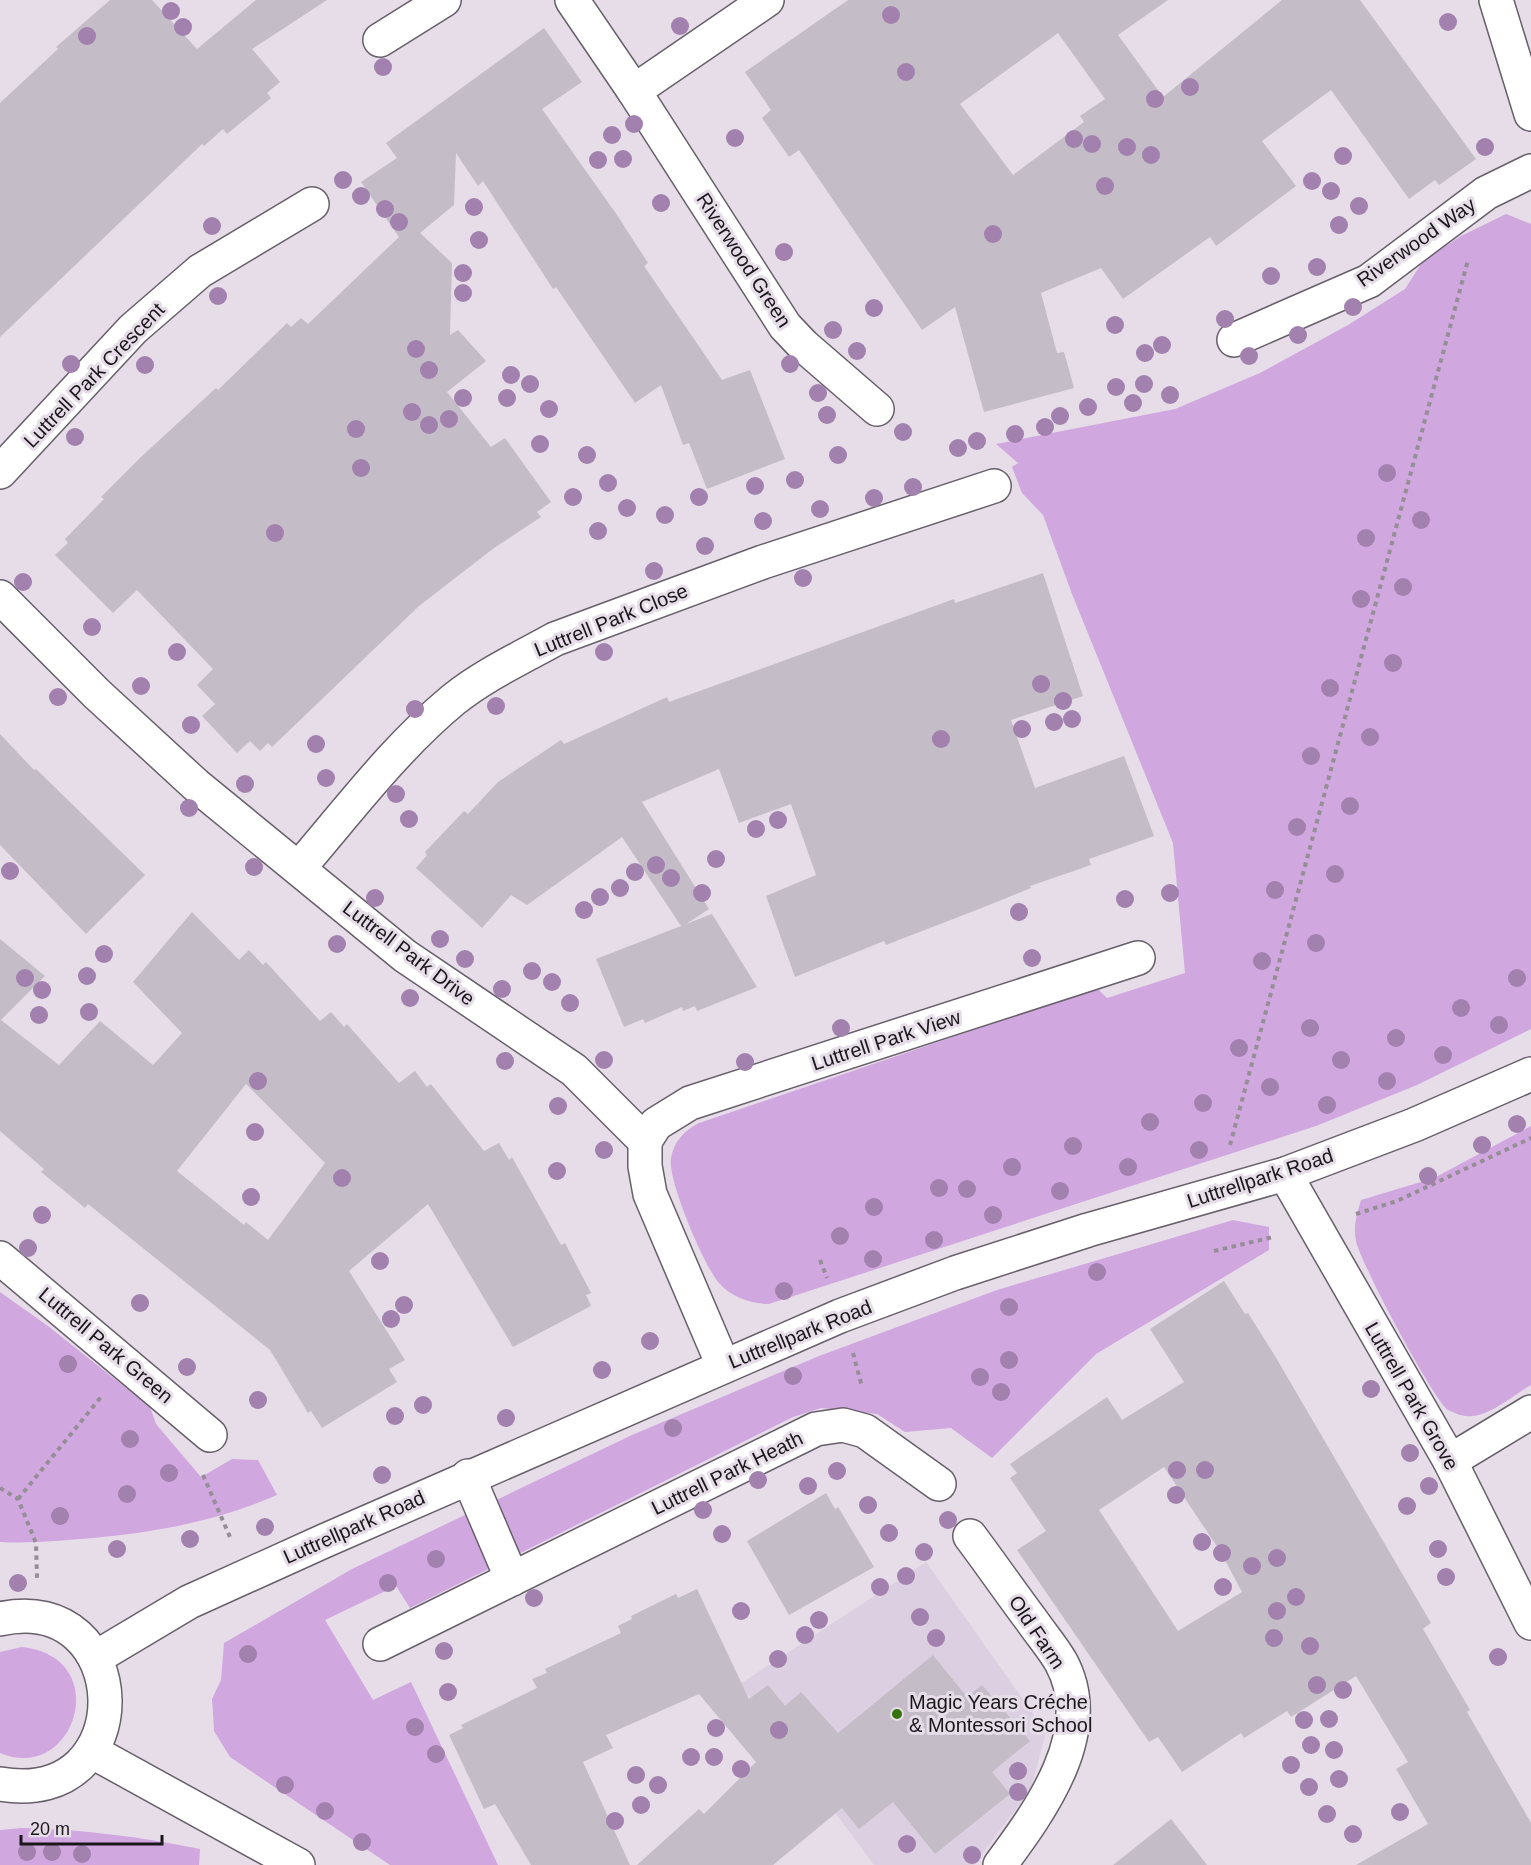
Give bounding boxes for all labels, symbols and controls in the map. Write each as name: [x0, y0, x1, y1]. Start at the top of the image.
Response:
street label: Riverwood Green: [692, 189, 796, 331]
street label: Riverwood Way: [1353, 193, 1479, 291]
street label: Luttrell Park Crescent: [19, 298, 169, 452]
street label: Luttrell Park Close: [531, 579, 691, 661]
street label: Luttrell Park Drive: [339, 896, 479, 1010]
street label: Luttrell Park View: [809, 1005, 964, 1074]
street label: Luttrellpark Road: [1184, 1144, 1336, 1212]
street label: Luttrell Park Green: [35, 1283, 177, 1407]
street label: Luttrellpark Road: [725, 1295, 875, 1373]
street label: Luttrell Park Grove: [1361, 1318, 1463, 1474]
street label: Luttrell Park Heath: [648, 1427, 806, 1519]
street label: Luttrellpark Road: [280, 1486, 428, 1568]
street label: Old Farm: [1005, 1591, 1069, 1673]
place label: Magic Years Créche & Montessori School: [909, 1691, 1092, 1736]
marker: Magic Years Créche & Montessori School: [890, 1707, 904, 1721]
scale bar: [21, 1808, 162, 1846]
text: 20 m: [30, 1819, 70, 1839]

